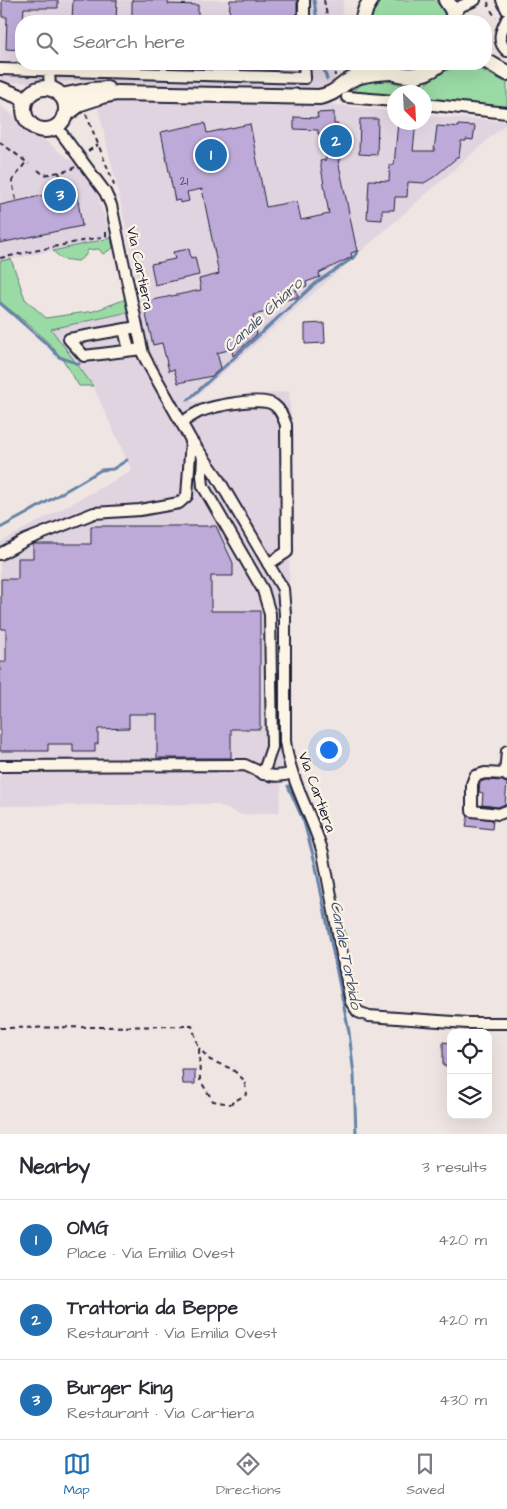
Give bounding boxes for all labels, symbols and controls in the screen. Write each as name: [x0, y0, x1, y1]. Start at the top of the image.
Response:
search box: [15, 15, 492, 70]
icon: search: [33, 29, 61, 57]
text: Search here: [73, 29, 185, 56]
north arrow: [387, 85, 432, 130]
pin: 2: [320, 122, 352, 160]
pin: 1: [195, 136, 227, 174]
house number: 21: [180, 173, 189, 190]
pin: 3: [44, 176, 76, 214]
street label: Via Cartiera: [121, 225, 159, 312]
water label: Canale Chiaro: [219, 272, 308, 357]
your location: [316, 737, 342, 763]
street label: Via Cartiera: [293, 749, 341, 835]
water label: Canale Torbido: [325, 899, 367, 1012]
map controls: [447, 1029, 492, 1119]
button: locate: [447, 1029, 492, 1074]
button: layers: [447, 1074, 492, 1119]
text: Nearby: [20, 1152, 90, 1181]
text: 3 results: [422, 1156, 487, 1178]
text: OMG: [67, 1215, 109, 1242]
text: 1: [35, 1229, 37, 1251]
text: 420 m: [438, 1229, 487, 1251]
text: Place · Via Emilia Ovest: [67, 1242, 235, 1264]
text: Trattoria da Beppe: [67, 1295, 238, 1322]
text: 2: [31, 1309, 41, 1331]
text: 420 m: [438, 1309, 487, 1331]
text: Restaurant · Via Emilia Ovest: [67, 1322, 277, 1344]
text: Burger King: [67, 1375, 172, 1402]
text: 3: [32, 1389, 40, 1411]
text: 430 m: [439, 1389, 487, 1411]
text: Restaurant · Via Cartiera: [67, 1402, 254, 1424]
tab: Map: [63, 1450, 91, 1500]
tab: Directions: [216, 1450, 281, 1500]
tab: Saved: [406, 1450, 444, 1500]

